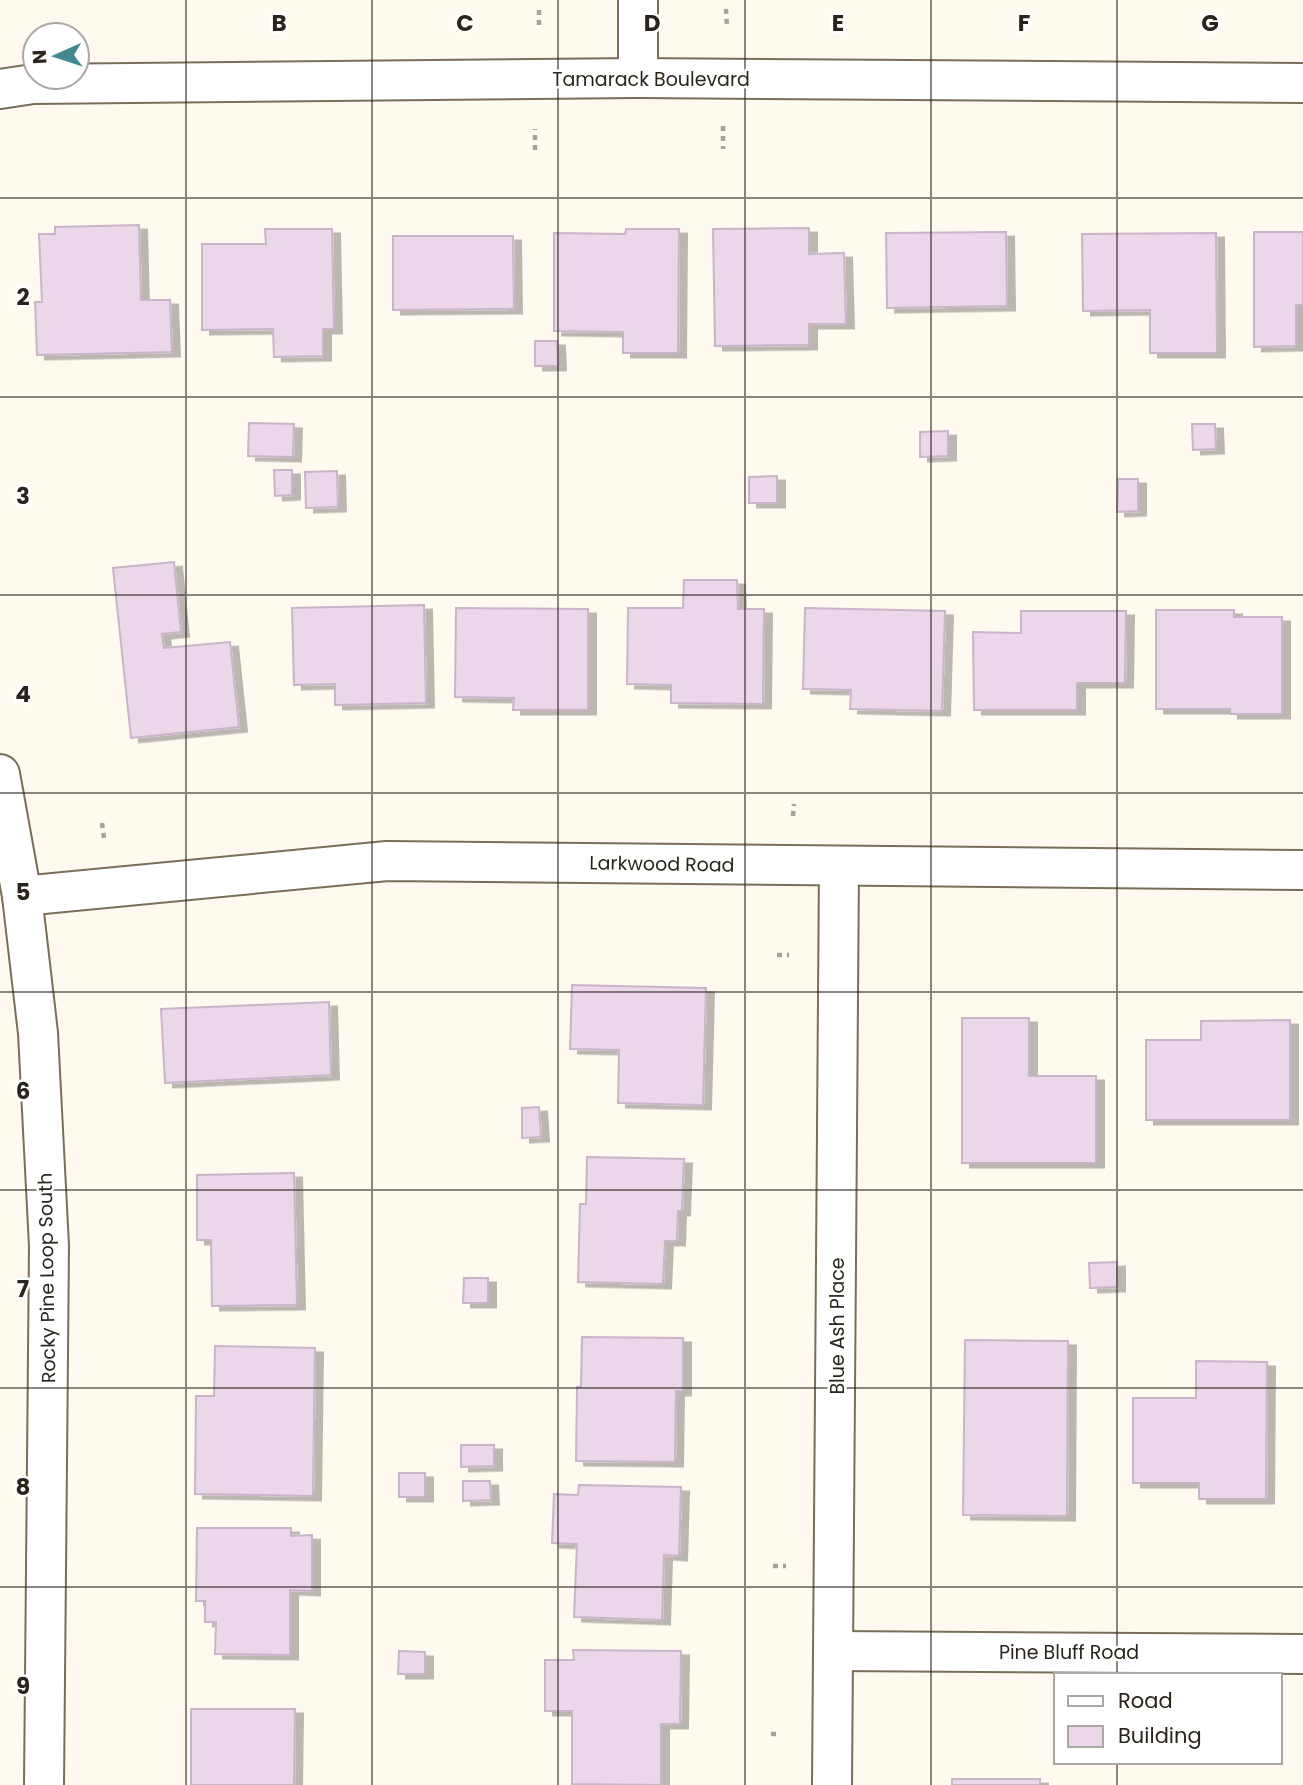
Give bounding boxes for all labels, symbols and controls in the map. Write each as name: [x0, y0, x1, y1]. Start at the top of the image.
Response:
text: B: [271, 7, 287, 39]
text: C: [456, 7, 474, 39]
text: D: [644, 7, 660, 39]
text: E: [832, 7, 844, 39]
text: F: [1018, 7, 1030, 39]
text: G: [1201, 7, 1219, 39]
north arrow: [21, 21, 91, 91]
text: N: [26, 49, 53, 65]
street label: Tamarack Boulevard: [552, 66, 750, 93]
text: 2: [16, 281, 30, 313]
text: 3: [16, 480, 30, 512]
text: 4: [15, 678, 31, 710]
street label: Larkwood Road: [589, 849, 735, 879]
text: 5: [16, 876, 30, 908]
text: 6: [16, 1075, 30, 1107]
street label: Rocky Pine Loop South: [32, 1173, 62, 1383]
street label: Blue Ash Place: [824, 1257, 851, 1395]
text: 7: [17, 1273, 29, 1305]
text: 8: [16, 1471, 30, 1503]
street label: Pine Bluff Road: [999, 1639, 1139, 1666]
text: 9: [16, 1670, 30, 1702]
legend: [1054, 1673, 1282, 1764]
text: Road: [1118, 1686, 1173, 1715]
text: Building: [1118, 1721, 1202, 1750]

